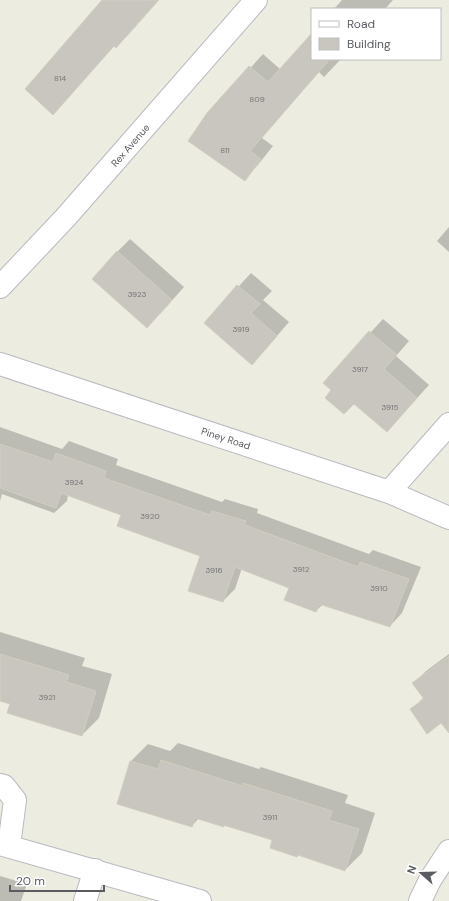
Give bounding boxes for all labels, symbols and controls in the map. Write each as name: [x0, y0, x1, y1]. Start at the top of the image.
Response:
legend: [311, 8, 441, 60]
text: Road: [347, 16, 375, 32]
text: Building: [347, 36, 391, 52]
house number: 814: [54, 73, 66, 83]
house number: 809: [249, 94, 265, 104]
street label: Rex Avenue: [108, 121, 153, 169]
house number: 811: [220, 145, 230, 155]
house number: 3923: [128, 289, 147, 299]
house number: 3919: [233, 324, 249, 334]
house number: 3917: [352, 364, 368, 374]
house number: 3915: [382, 402, 398, 412]
street label: Piney Road: [200, 424, 252, 453]
house number: 3924: [65, 477, 83, 487]
house number: 3920: [140, 511, 160, 521]
house number: 3912: [293, 564, 310, 574]
house number: 3916: [206, 565, 222, 575]
house number: 3910: [370, 583, 388, 593]
house number: 3921: [39, 692, 55, 702]
house number: 3911: [263, 812, 277, 822]
north arrow: [401, 853, 441, 893]
text: N: [404, 863, 420, 876]
scale bar: [10, 867, 104, 893]
text: 20 m: [16, 873, 45, 889]

